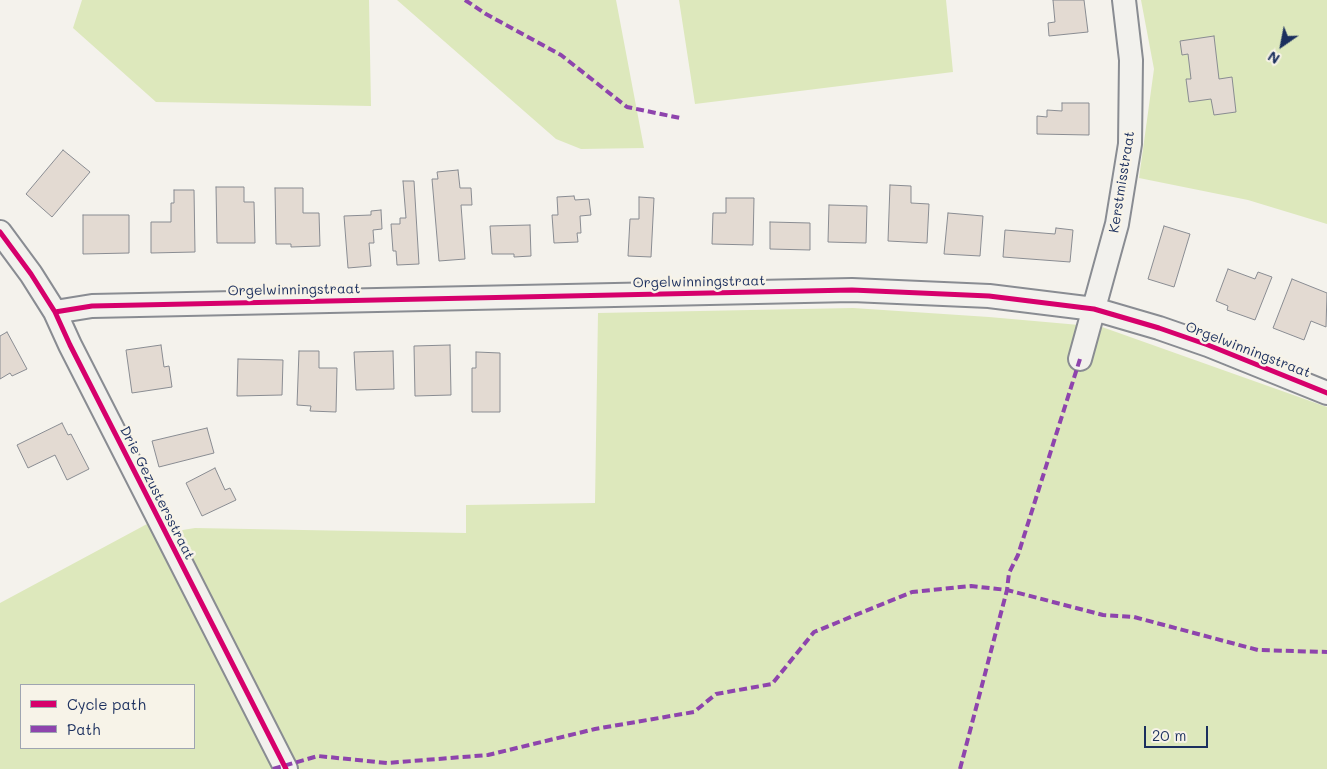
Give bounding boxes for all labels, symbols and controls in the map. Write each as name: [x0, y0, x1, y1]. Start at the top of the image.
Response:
north arrow: [1257, 20, 1307, 70]
text: N: [1264, 47, 1283, 69]
street label: Kerstmisstraat: [1106, 130, 1138, 234]
street label: Orgelwinningstraat: [632, 272, 766, 292]
street label: Orgelwinningstraat: [227, 280, 361, 300]
street label: Orgelwinningstraat: [1183, 318, 1313, 382]
street label: Drie Gezustersstraat: [116, 423, 198, 563]
legend: [20, 684, 195, 749]
text: Cycle path: [67, 694, 146, 714]
scale bar: [1147, 716, 1211, 748]
text: Path: [67, 719, 101, 739]
text: 20 m: [1152, 725, 1186, 745]

